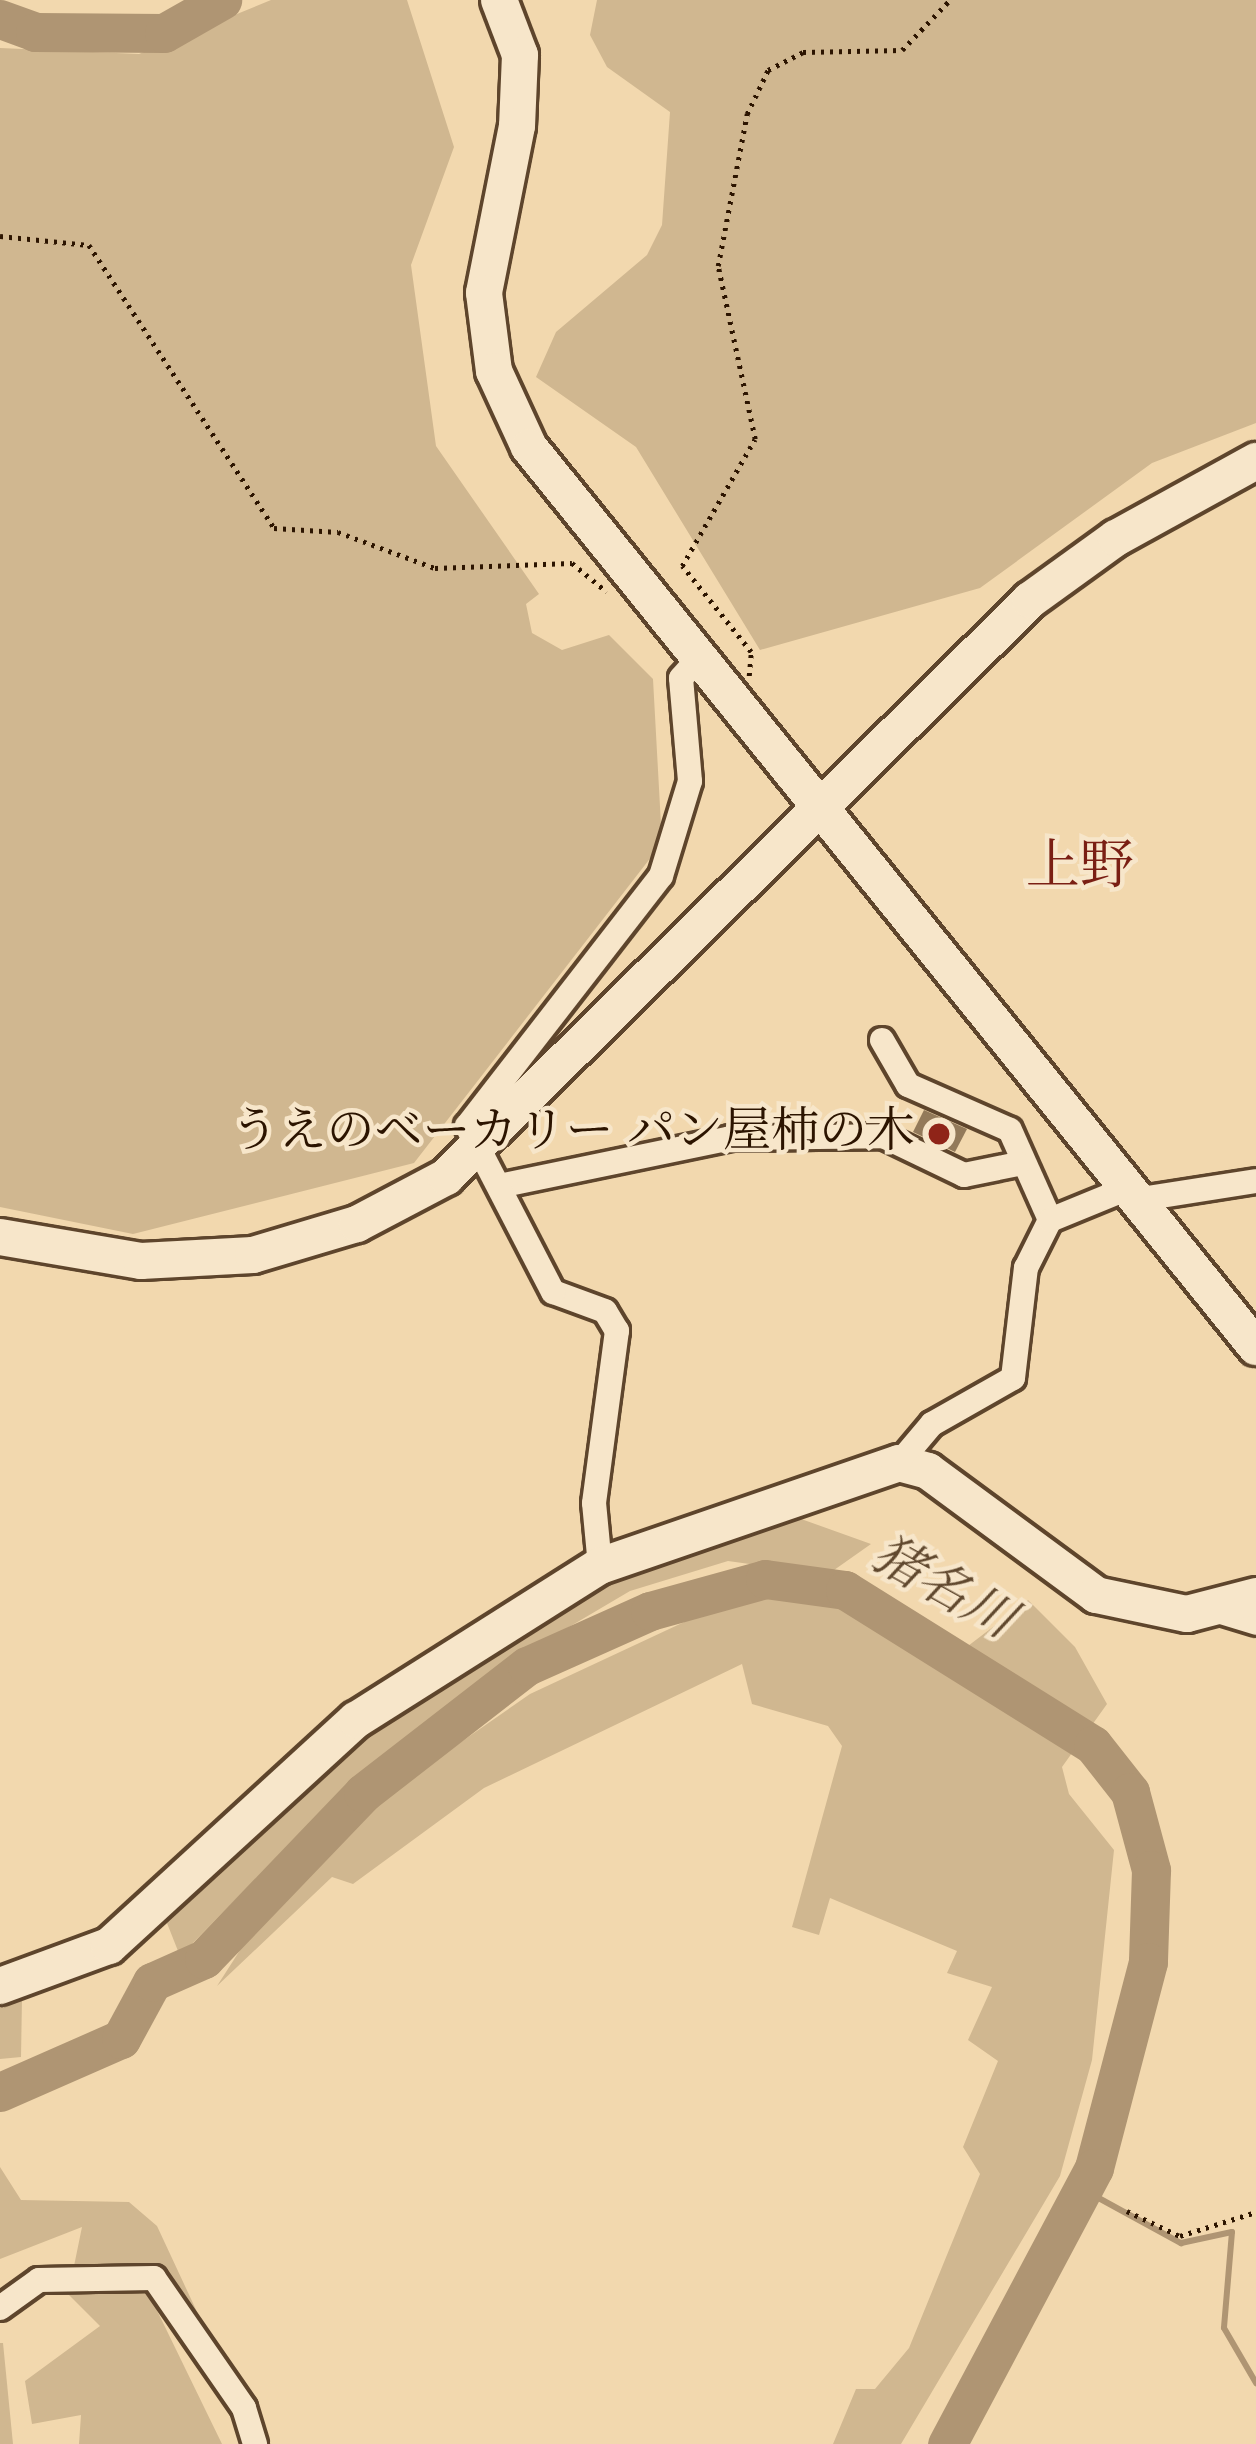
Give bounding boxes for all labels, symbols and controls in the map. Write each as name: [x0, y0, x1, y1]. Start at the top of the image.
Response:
district label: 上野: [1026, 837, 1134, 901]
place label: うえのベーカリー パン屋柿の木: [230, 1105, 915, 1163]
marker: うえのベーカリー パン屋柿の木: [926, 1121, 952, 1147]
water label: 猪名川: [860, 1526, 1024, 1654]

